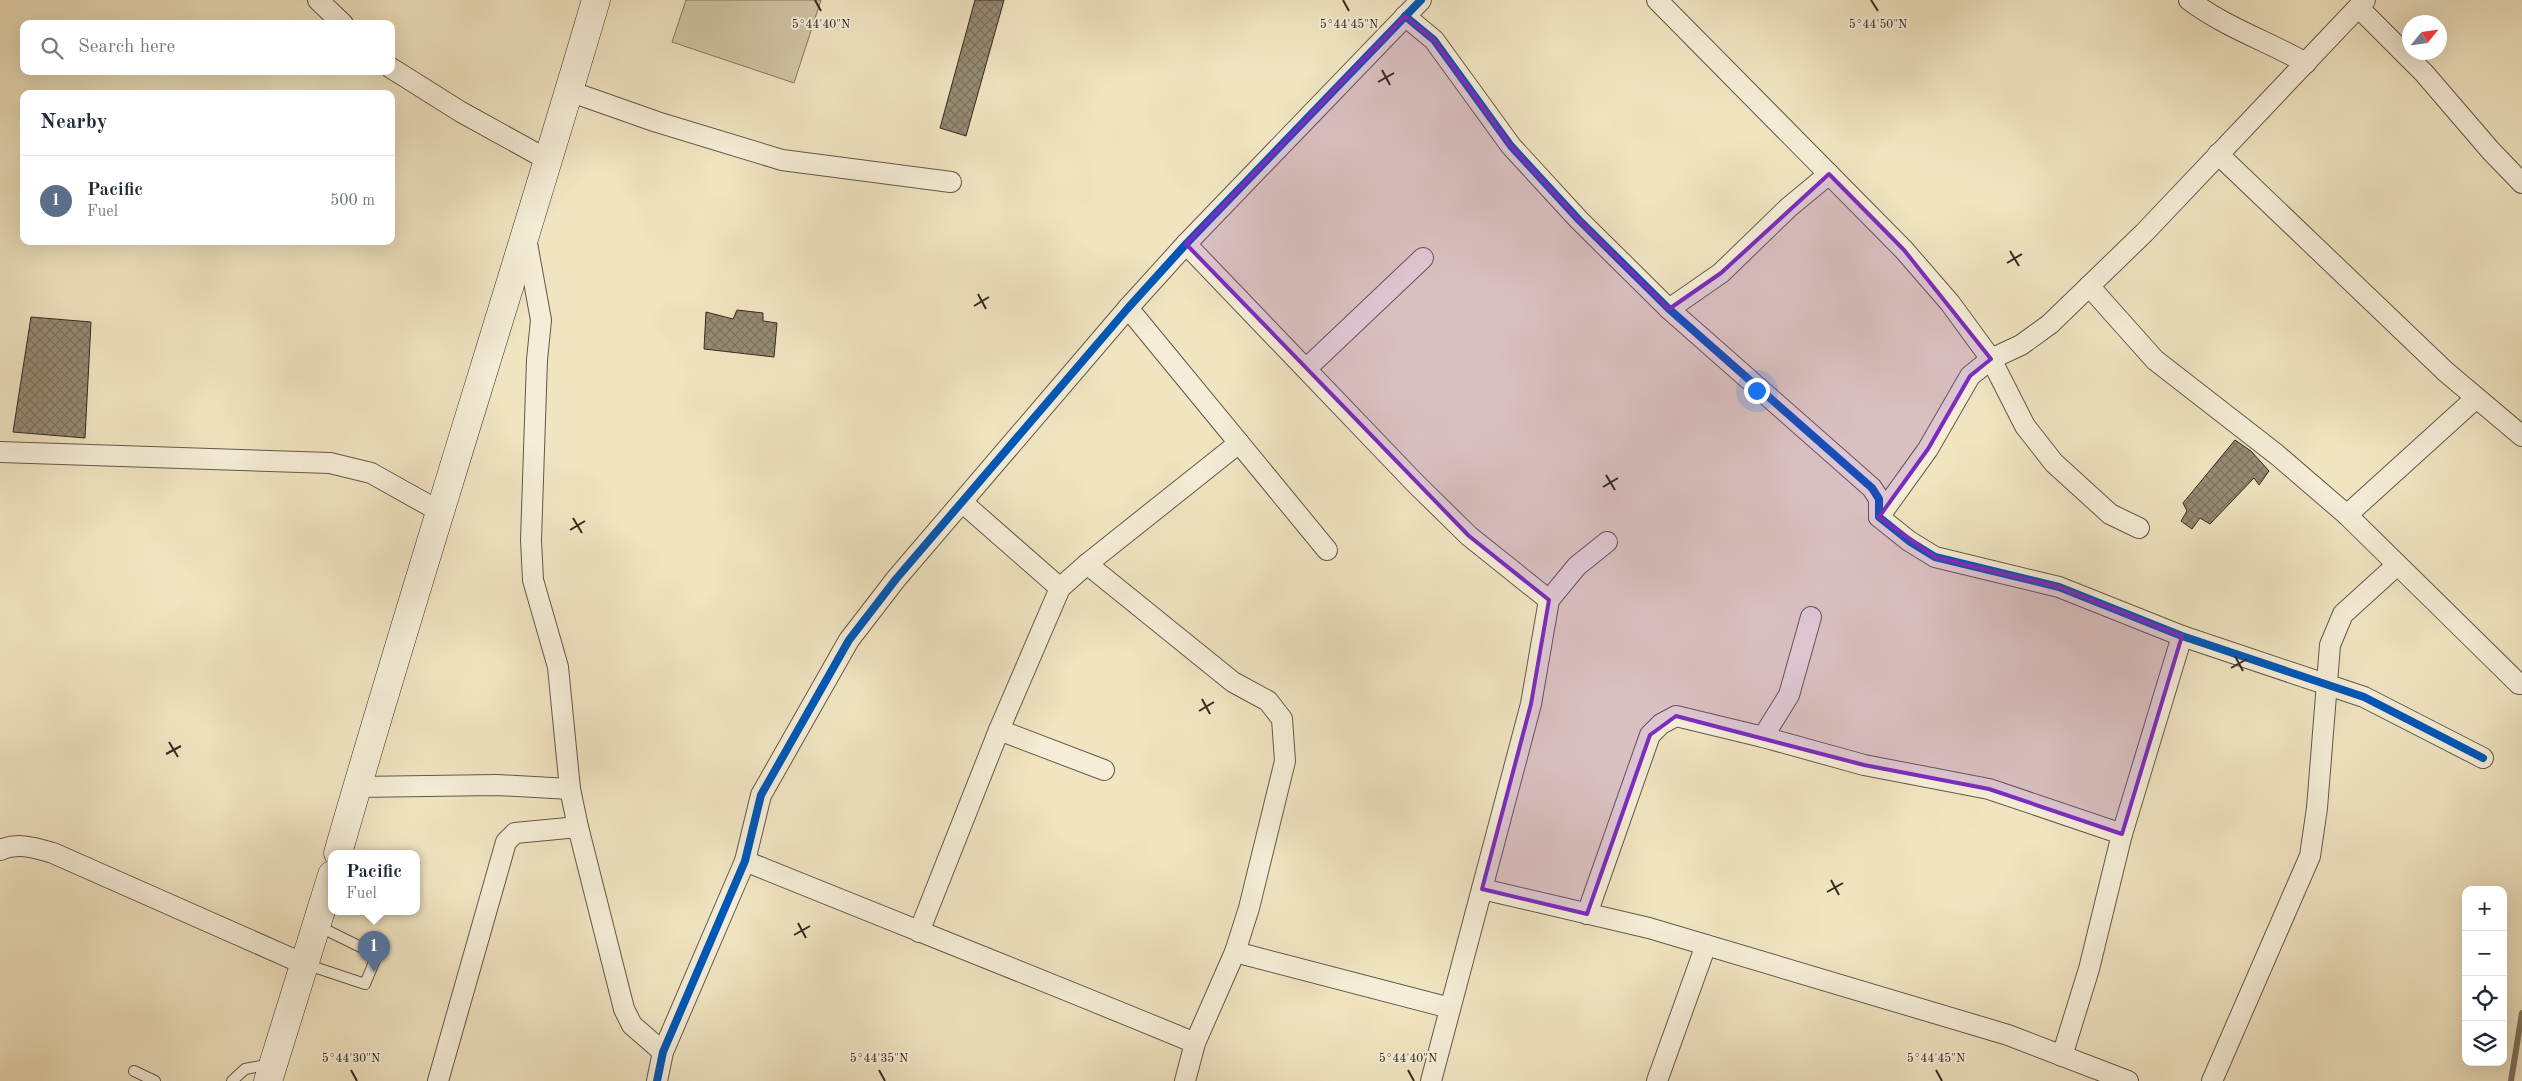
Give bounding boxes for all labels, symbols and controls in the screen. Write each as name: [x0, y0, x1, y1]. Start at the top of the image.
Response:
north arrow: [2402, 15, 2447, 60]
text: 5°44'40"N: [792, 18, 850, 31]
text: 5°44'45"N: [1320, 18, 1378, 31]
text: 5°44'50"N: [1849, 18, 1907, 31]
search box: [20, 20, 395, 75]
icon: search: [38, 34, 66, 62]
text: Search here: [78, 38, 175, 57]
text: Nearby: [40, 112, 108, 133]
text: Pacific: [87, 181, 143, 200]
text: 1: [51, 193, 61, 209]
text: 500 m: [330, 193, 375, 209]
text: Fuel: [87, 204, 118, 220]
your location: [1744, 378, 1770, 404]
popup: [328, 850, 420, 915]
text: Pacific: [346, 863, 402, 882]
text: Fuel: [346, 886, 377, 902]
map controls: [2462, 886, 2507, 1066]
button: +: [2462, 886, 2507, 931]
pin: 1: [358, 931, 390, 972]
button: −: [2462, 931, 2507, 976]
button: locate: [2462, 976, 2507, 1021]
button: layers: [2462, 1021, 2507, 1066]
text: 5°44'30"N: [322, 1052, 380, 1065]
text: 5°44'35"N: [850, 1052, 908, 1065]
text: 5°44'40"N: [1379, 1052, 1437, 1065]
text: 5°44'45"N: [1907, 1052, 1965, 1065]

